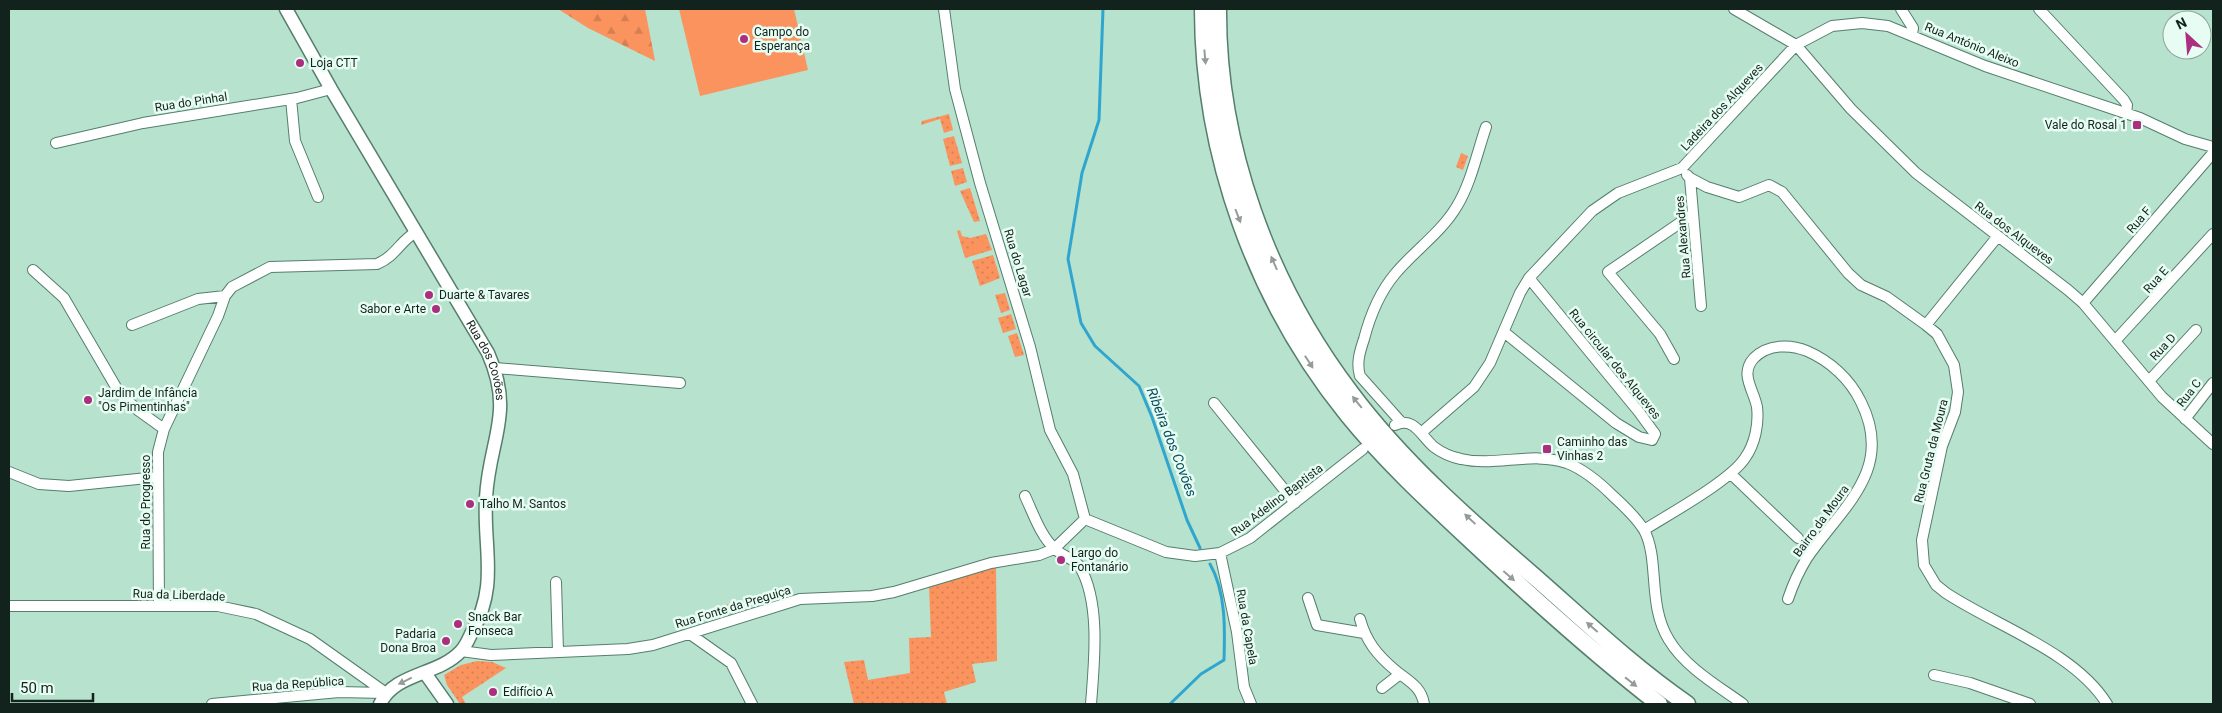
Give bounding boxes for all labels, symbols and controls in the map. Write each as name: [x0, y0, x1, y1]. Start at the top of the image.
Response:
north arrow: [2162, 10, 2212, 60]
text: N: [2173, 14, 2189, 33]
street label: Rua António Aleixo: [1923, 20, 2021, 70]
place label: Campo do Esperança: [754, 25, 810, 53]
marker: Campo do Esperança: [738, 33, 750, 45]
one-way arrow: [1202, 50, 1210, 66]
place label: Loja CTT: [310, 56, 358, 70]
marker: Loja CTT: [294, 57, 306, 69]
street label: Ladeira dos Alqueves: [1678, 61, 1766, 153]
street label: Rua do Pinhal: [154, 89, 228, 115]
place label: Vale do Rosal 1: [2045, 118, 2127, 132]
marker: Vale do Rosal 1: [2131, 119, 2143, 131]
street label: Rua Alexandres: [1672, 195, 1694, 279]
street label: Rua dos Alqueves: [1972, 199, 2056, 267]
street label: Rua F: [2124, 204, 2154, 236]
one-way arrow: [1234, 209, 1242, 224]
street label: Rua do Lagar: [1001, 227, 1035, 299]
one-way arrow: [1270, 256, 1278, 270]
street label: Rua E: [2141, 264, 2171, 296]
place label: Duarte & Tavares: [439, 288, 530, 302]
marker: Duarte & Tavares: [423, 289, 435, 301]
place label: Sabor e Arte: [360, 302, 426, 316]
marker: Sabor e Arte: [430, 303, 442, 315]
street label: Rua circular dos Alqueves: [1566, 306, 1664, 422]
street label: Rua dos Covões: [463, 318, 507, 401]
street label: Rua D: [2147, 331, 2179, 363]
one-way arrow: [1305, 355, 1314, 368]
street label: Rua C: [2174, 376, 2204, 410]
water label: Ribeira dos Covões: [1144, 385, 1200, 499]
place label: Jardim de Infância "Os Pimentinhas": [98, 386, 197, 414]
marker: Jardim de Infância "Os Pimentinhas": [82, 394, 94, 406]
one-way arrow: [1352, 396, 1363, 409]
street label: Rua Gruta da Moura: [1911, 398, 1951, 504]
place label: Caminho das Vinhas 2: [1557, 435, 1627, 463]
marker: Caminho das Vinhas 2: [1541, 443, 1553, 455]
street label: Rua do Progresso: [139, 454, 153, 549]
street label: Rua Adelino Baptista: [1228, 461, 1326, 539]
street label: Bairro da Moura: [1790, 482, 1852, 560]
place label: Talho M. Santos: [480, 497, 566, 511]
marker: Talho M. Santos: [464, 498, 476, 510]
one-way arrow: [1464, 513, 1476, 525]
place label: Largo do Fontanário: [1071, 546, 1129, 574]
marker: Largo do Fontanário: [1055, 554, 1067, 566]
one-way arrow: [1502, 570, 1515, 581]
street label: Rua Fonte da Preguiça: [674, 583, 792, 631]
street label: Rua da Liberdade: [132, 586, 226, 604]
street label: Rua da Capela: [1233, 588, 1261, 666]
place label: Snack Bar Fonseca: [468, 610, 522, 638]
marker: Snack Bar Fonseca: [452, 618, 464, 630]
one-way arrow: [1586, 621, 1598, 633]
place label: Padaria Dona Broa: [380, 627, 436, 655]
marker: Padaria Dona Broa: [440, 635, 452, 647]
scale bar: [12, 670, 94, 702]
street label: Rua da República: [251, 674, 345, 694]
one-way arrow: [397, 677, 412, 686]
one-way arrow: [1624, 677, 1637, 688]
text: 50 m: [20, 679, 54, 697]
place label: Edifício A: [503, 685, 554, 699]
marker: Edifício A: [487, 686, 499, 698]

